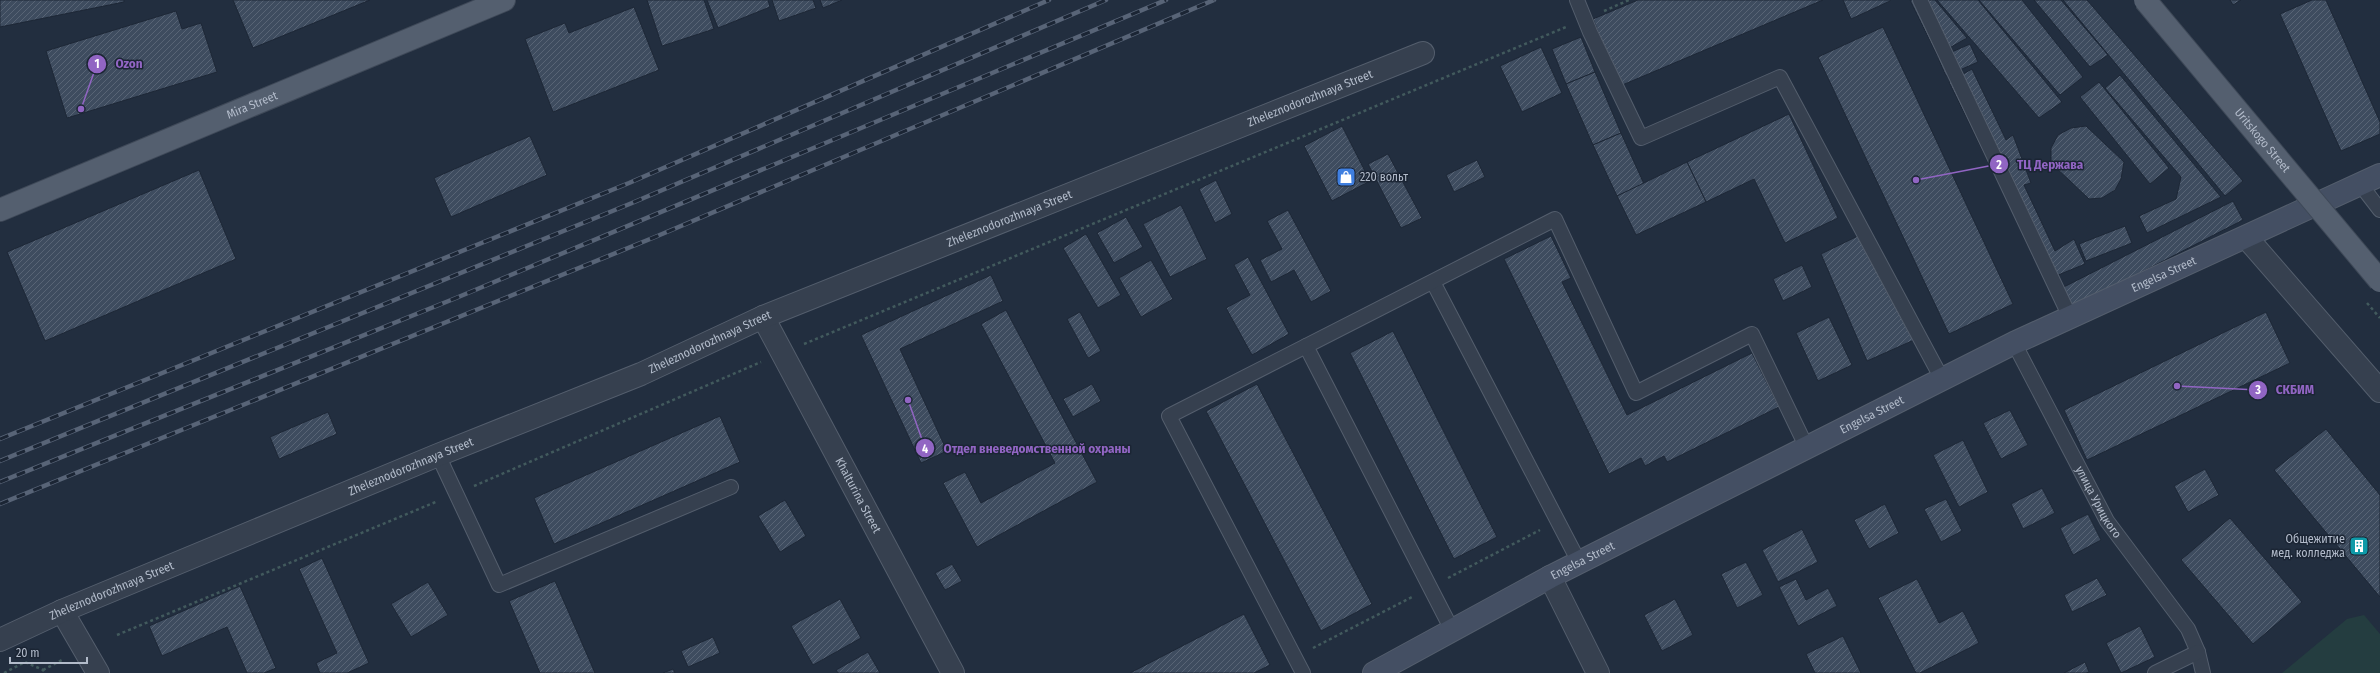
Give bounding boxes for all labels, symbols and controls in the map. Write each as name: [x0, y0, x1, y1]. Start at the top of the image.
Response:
callout: Ozon: [87, 51, 150, 76]
text: Ozon: [115, 56, 143, 71]
text: 1: [94, 57, 100, 71]
street label: Zheleznodorozhnaya Street: [1245, 67, 1375, 129]
street label: Mira Street: [225, 88, 280, 122]
street label: Uritskogo Street: [2232, 105, 2293, 175]
callout: ТЦ Держава: [1989, 152, 2091, 177]
text: ТЦ Держава: [2017, 157, 2084, 172]
text: 2: [1995, 158, 2002, 172]
shop icon: 220 вольт: [1335, 166, 1357, 188]
place label: 220 вольт: [1360, 170, 1408, 184]
street label: Zheleznodorozhnaya Street: [945, 187, 1074, 250]
street label: Engelsa Street: [2129, 253, 2198, 295]
street label: Zheleznodorozhnaya Street: [646, 307, 773, 377]
callout: СКБИМ: [2248, 377, 2323, 402]
text: СКБИМ: [2276, 382, 2314, 397]
text: 3: [2254, 383, 2261, 397]
street label: Engelsa Street: [1838, 393, 1906, 437]
street label: Zheleznodorozhnaya Street: [346, 435, 475, 498]
callout: Отдел вневедомственной охраны: [915, 436, 1138, 461]
text: Отдел вневедомственной охраны: [943, 441, 1131, 456]
text: 4: [922, 442, 928, 456]
street label: Khalturina Street: [832, 455, 884, 535]
street label: улица Урицкого: [2073, 464, 2124, 541]
place label: Общежитие мед. колледжа: [2271, 532, 2345, 560]
building icon: Общежитие мед. колледжа: [2348, 535, 2370, 557]
street label: Engelsa Street: [1548, 539, 1617, 583]
street label: Zheleznodorozhnaya Street: [47, 558, 176, 623]
scale bar: [10, 639, 87, 665]
text: 20 m: [16, 646, 40, 660]

